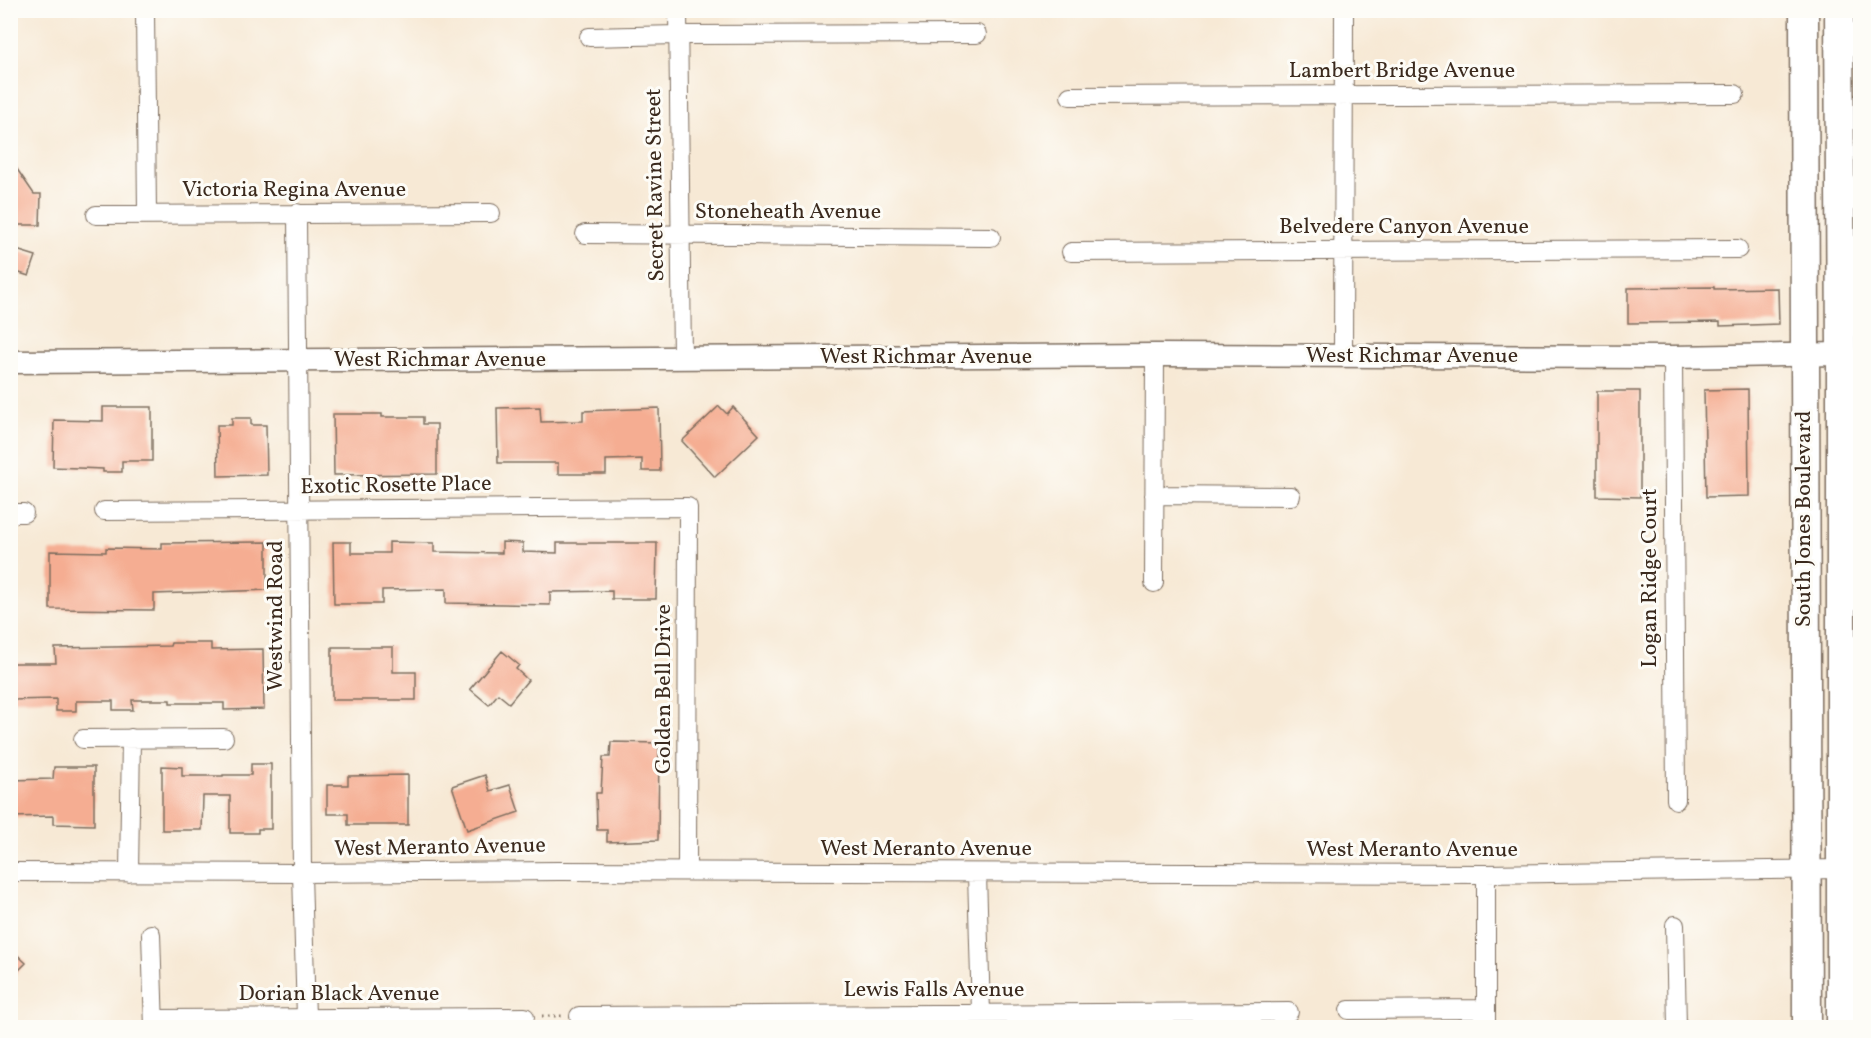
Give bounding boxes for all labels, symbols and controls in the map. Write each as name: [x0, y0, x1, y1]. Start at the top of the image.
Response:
street label: Lambert Bridge Avenue: [1289, 56, 1515, 87]
street label: Secret Ravine Street: [639, 88, 673, 282]
street label: Victoria Regina Avenue: [182, 175, 406, 206]
street label: Stoneheath Avenue: [695, 197, 881, 228]
street label: Belvedere Canyon Avenue: [1279, 212, 1529, 243]
street label: West Richmar Avenue: [1306, 341, 1518, 372]
street label: West Richmar Avenue: [820, 342, 1032, 373]
street label: West Richmar Avenue: [334, 345, 546, 376]
street label: South Jones Boulevard: [1789, 411, 1820, 627]
street label: Exotic Rosette Place: [300, 469, 492, 503]
street label: Logan Ridge Court: [1635, 488, 1666, 668]
street label: Westwind Road: [261, 540, 292, 692]
street label: Golden Bell Drive: [649, 604, 680, 774]
street label: West Meranto Avenue: [334, 831, 546, 865]
street label: West Meranto Avenue: [820, 834, 1032, 865]
street label: West Meranto Avenue: [1306, 835, 1518, 866]
street label: Lewis Falls Avenue: [843, 975, 1025, 1006]
street label: Dorian Black Avenue: [239, 979, 439, 1010]

